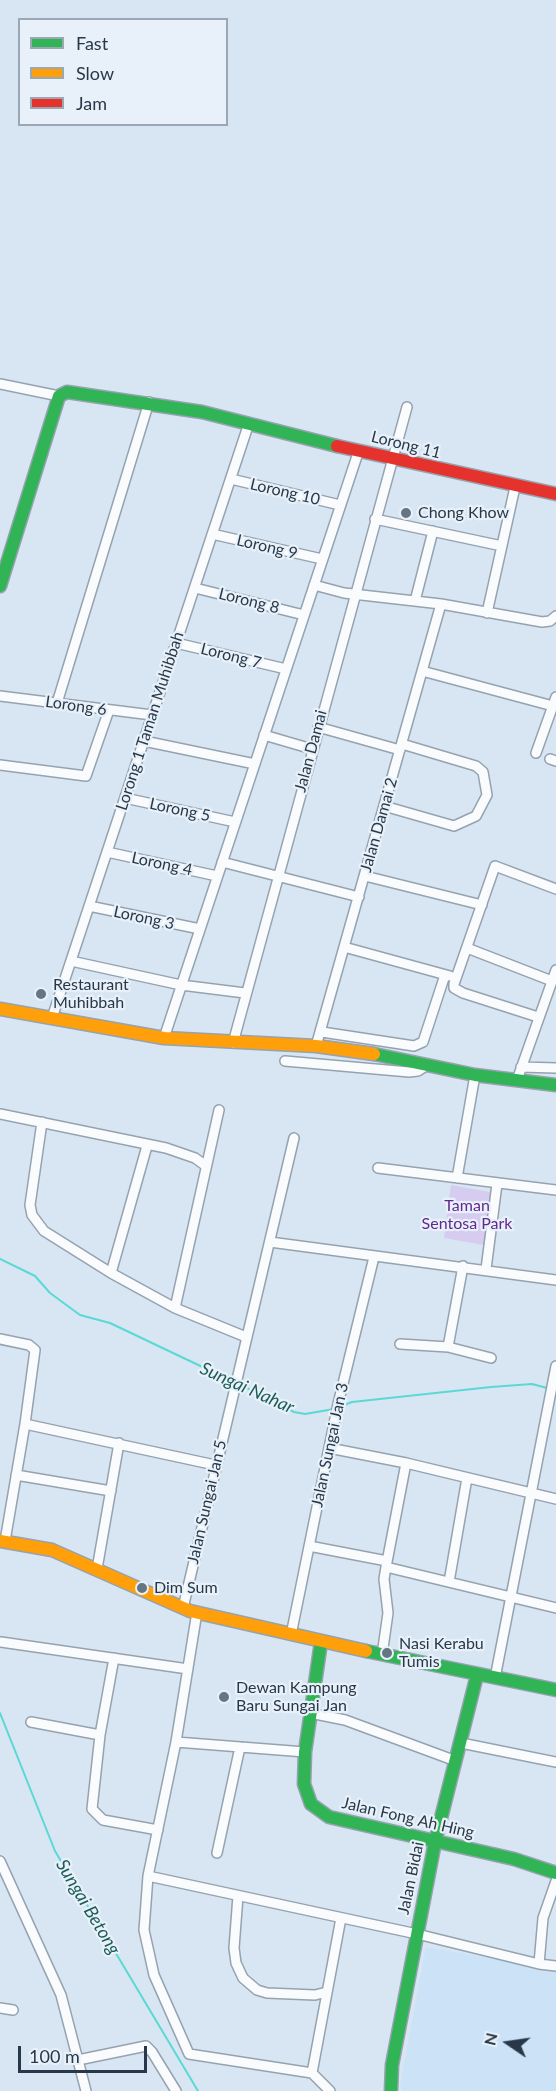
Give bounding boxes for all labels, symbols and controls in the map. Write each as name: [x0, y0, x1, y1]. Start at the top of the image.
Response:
legend: [18, 18, 228, 126]
text: Fast: [76, 32, 108, 54]
text: Slow: [76, 62, 114, 84]
text: Jam: [76, 92, 107, 114]
street label: Lorong 11: [369, 427, 443, 463]
street label: Lorong 10: [248, 475, 322, 509]
place label: Chong Khow: [418, 503, 509, 523]
marker: Chong Khow: [399, 506, 413, 520]
street label: Lorong 9: [235, 531, 299, 563]
street label: Lorong 8: [217, 584, 281, 618]
street label: Lorong 1 Taman Muhibbah: [112, 629, 188, 813]
street label: Lorong 7: [199, 639, 263, 673]
street label: Lorong 6: [44, 692, 108, 720]
street label: Jalan Damai: [291, 708, 331, 794]
street label: Jalan Damai 2: [356, 776, 402, 874]
street label: Lorong 5: [148, 794, 212, 826]
street label: Lorong 4: [130, 848, 194, 880]
street label: Lorong 3: [112, 902, 176, 934]
place label: Restaurant Muhibbah: [53, 975, 129, 1013]
marker: Restaurant Muhibbah: [34, 987, 48, 1001]
park label: Taman Sentosa Park: [422, 1196, 512, 1234]
water label: Sungai Nahar: [197, 1358, 297, 1418]
street label: Jalan Sungai Jan 3: [307, 1381, 353, 1509]
street label: Jalan Sungai Jan 5: [183, 1438, 231, 1566]
place label: Dim Sum: [154, 1578, 218, 1598]
marker: Dim Sum: [135, 1581, 149, 1595]
place label: Nasi Kerabu Tumis: [399, 1634, 484, 1672]
marker: Nasi Kerabu Tumis: [380, 1646, 394, 1660]
place label: Dewan Kampung Baru Sungai Jan: [236, 1678, 357, 1716]
marker: Dewan Kampung Baru Sungai Jan: [217, 1690, 231, 1704]
street label: Jalan Fong Ah Hing: [340, 1793, 476, 1843]
street label: Jalan Bidai: [394, 1840, 428, 1916]
water label: Sungai Betong: [51, 1856, 125, 1958]
north arrow: [478, 2013, 538, 2073]
text: N: [479, 2031, 501, 2047]
scale bar: [21, 2034, 150, 2072]
text: 100 m: [29, 2045, 80, 2067]

